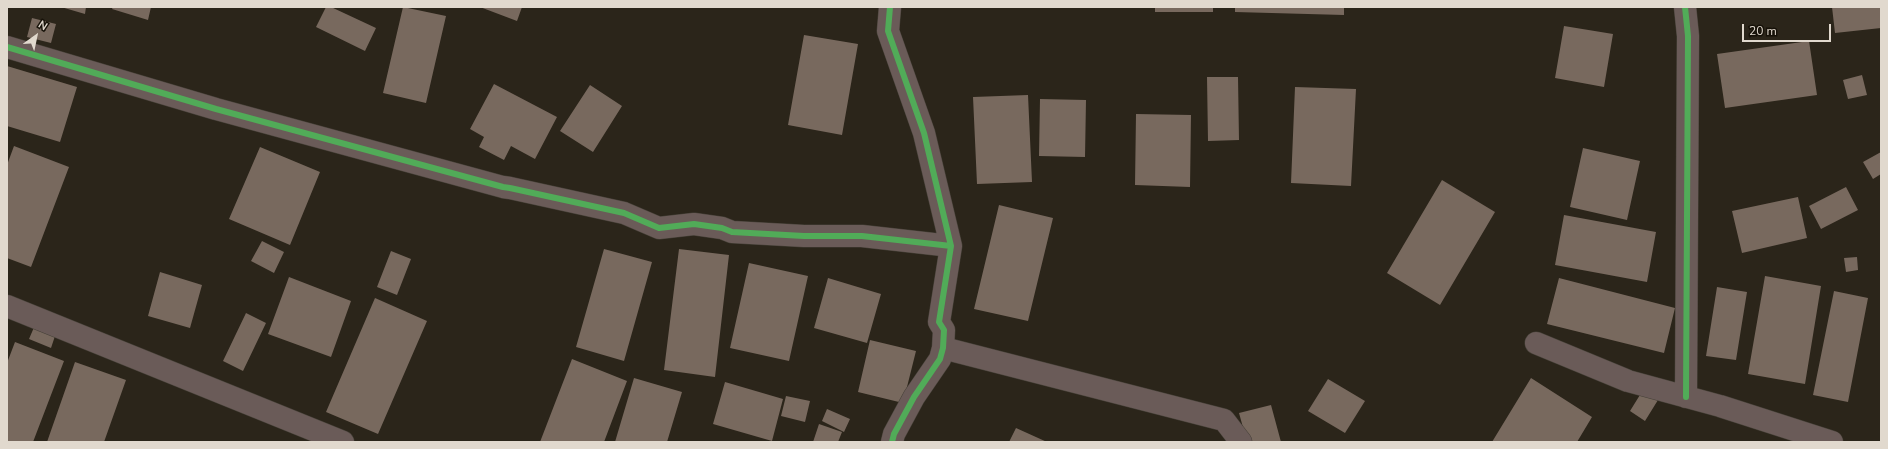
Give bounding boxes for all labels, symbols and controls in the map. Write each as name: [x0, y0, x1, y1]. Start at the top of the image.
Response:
north arrow: [16, 16, 56, 56]
scale bar: [1744, 16, 1833, 42]
text: N: [35, 17, 50, 34]
text: 20 m: [1749, 23, 1777, 39]

